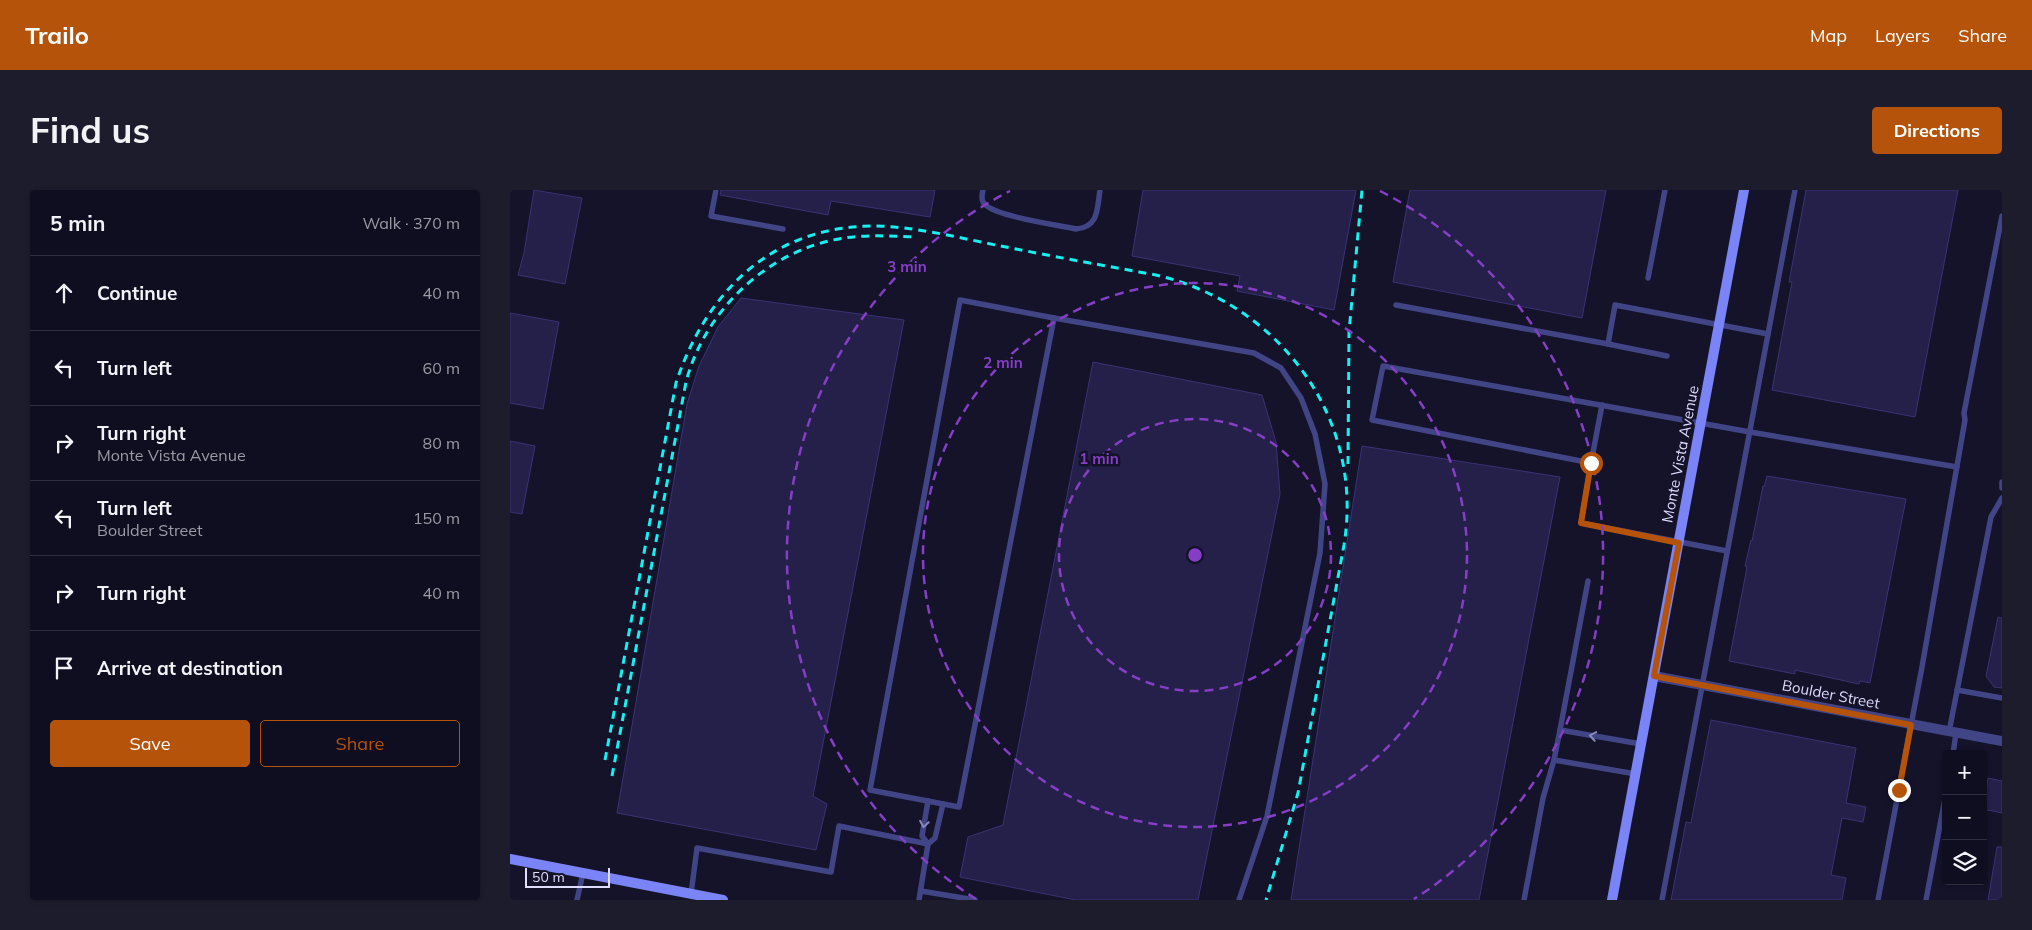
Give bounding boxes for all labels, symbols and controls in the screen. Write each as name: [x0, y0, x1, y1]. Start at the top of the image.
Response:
text: Trailo: [25, 20, 89, 50]
text: Map: [1810, 24, 1847, 47]
text: Layers: [1875, 24, 1930, 47]
text: Share: [1958, 24, 2007, 47]
button: Directions: [1872, 107, 2002, 154]
text: Find us: [30, 108, 150, 152]
text: 5 min: [50, 210, 105, 236]
text: Walk · 370 m: [362, 213, 460, 233]
text: 3 min: [887, 257, 927, 276]
icon: ahead: [50, 279, 78, 307]
text: Continue: [97, 281, 177, 305]
text: 40 m: [423, 283, 460, 303]
text: 2 min: [983, 353, 1023, 372]
icon: left: [50, 354, 78, 382]
text: Turn left: [97, 356, 172, 380]
text: 60 m: [423, 358, 460, 378]
street label: Monte Vista Avenue: [1657, 384, 1703, 524]
text: Turn right: [97, 421, 186, 445]
icon: right: [50, 429, 78, 457]
text: 80 m: [423, 433, 460, 453]
text: Monte Vista Avenue: [97, 445, 246, 465]
text: 1 min: [1079, 449, 1119, 468]
route start: [1580, 452, 1603, 475]
text: Turn left: [97, 496, 172, 520]
icon: left: [50, 504, 78, 532]
text: 150 m: [413, 508, 460, 528]
text: Boulder Street: [97, 520, 203, 540]
centre of rings: [1186, 546, 1204, 564]
icon: right: [50, 579, 78, 607]
text: Turn right: [97, 581, 186, 605]
text: 40 m: [423, 583, 460, 603]
icon: arrive: [50, 654, 78, 682]
text: Arrive at destination: [97, 656, 283, 680]
street label: Boulder Street: [1781, 675, 1881, 713]
button: Save: [50, 720, 250, 767]
button: Share: [260, 720, 460, 767]
one-way arrow: [1589, 731, 1598, 741]
map controls: [1942, 750, 1987, 885]
button: +: [1942, 750, 1987, 795]
route end: [1888, 779, 1911, 802]
button: −: [1942, 795, 1987, 840]
one-way arrow: [920, 819, 930, 828]
button: layers: [1942, 840, 1987, 885]
scale bar: [525, 865, 610, 888]
text: 50 m: [532, 868, 565, 886]

